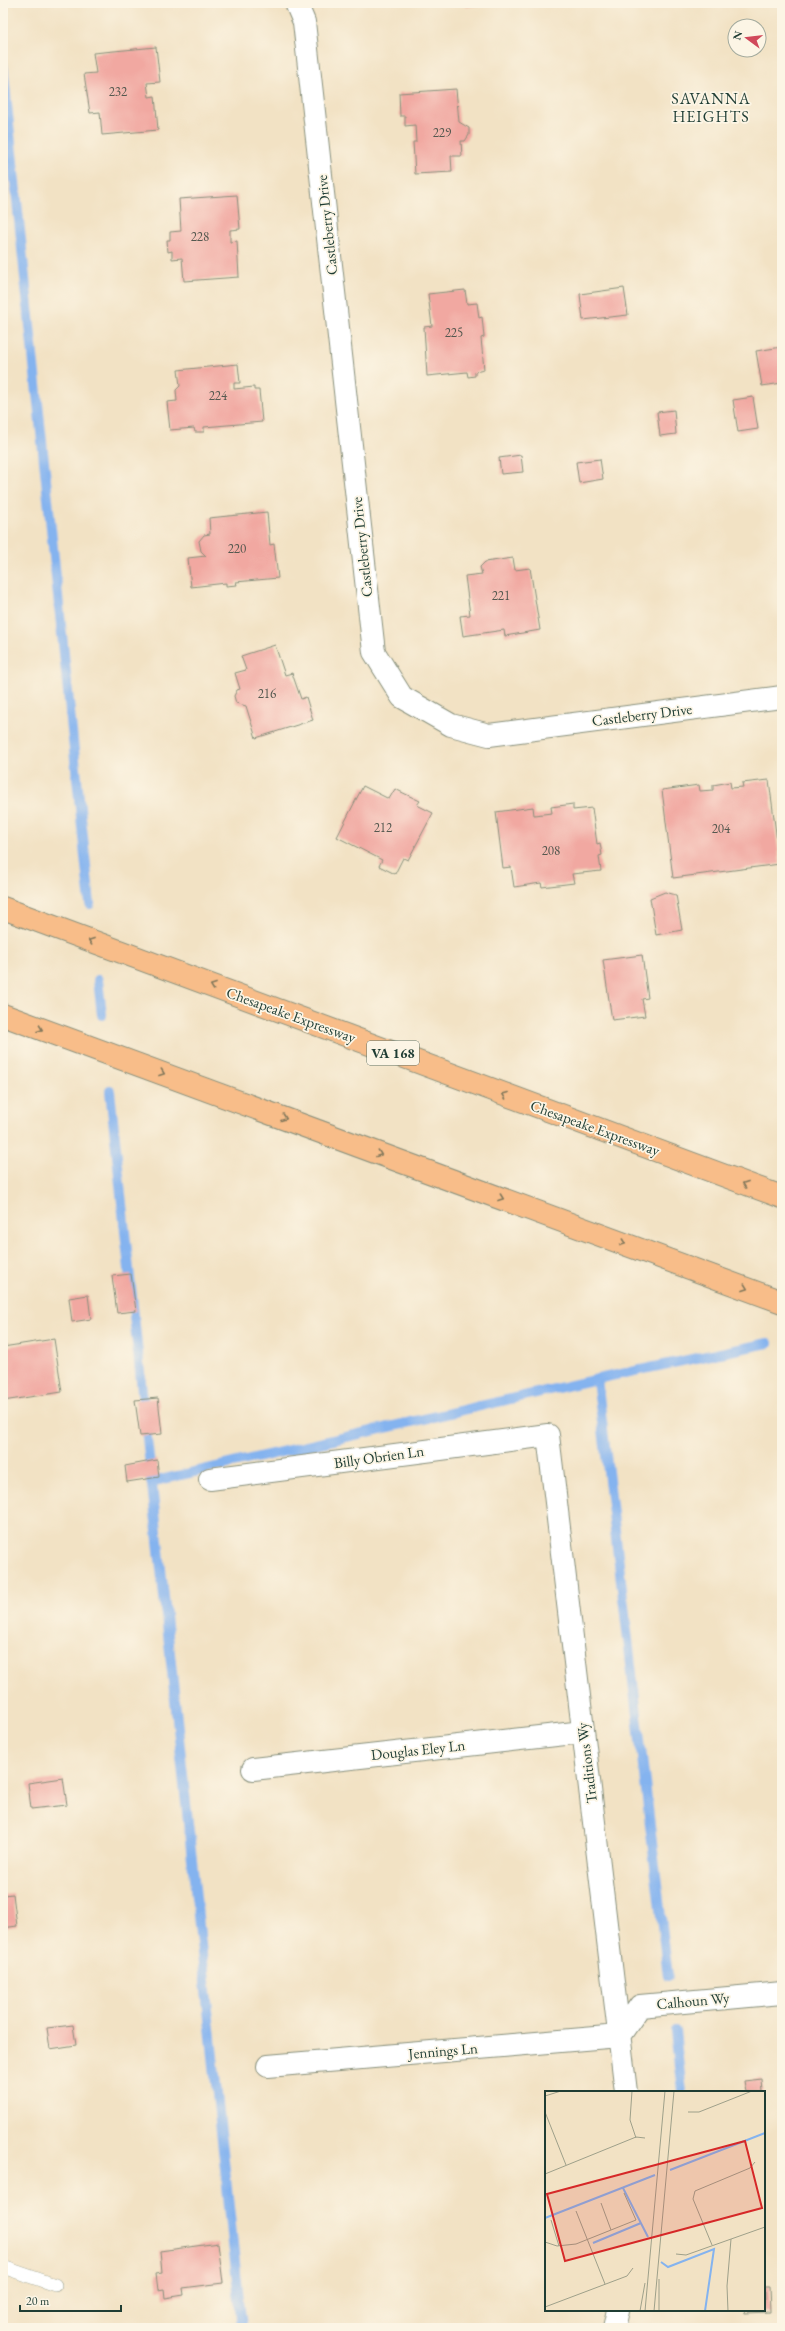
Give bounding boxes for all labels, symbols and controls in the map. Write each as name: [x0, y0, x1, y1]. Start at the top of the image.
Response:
north arrow: [727, 18, 767, 58]
text: N: [729, 29, 745, 42]
house number: 232: [109, 83, 128, 100]
district label: SAVANNA HEIGHTS: [671, 88, 751, 127]
house number: 229: [433, 124, 452, 141]
street label: Castleberry Drive: [312, 174, 341, 276]
house number: 228: [191, 228, 209, 245]
house number: 225: [445, 324, 463, 341]
house number: 224: [209, 387, 228, 404]
street label: Castleberry Drive: [347, 496, 376, 598]
house number: 220: [228, 540, 246, 557]
house number: 221: [492, 587, 510, 604]
house number: 216: [258, 685, 276, 702]
street label: Castleberry Drive: [591, 699, 693, 730]
house number: 212: [374, 819, 393, 836]
house number: 204: [712, 820, 731, 837]
house number: 208: [542, 842, 560, 859]
one-way arrow: [88, 937, 95, 946]
street label: Chesapeake Expressway: [224, 982, 359, 1047]
one-way arrow: [209, 983, 216, 991]
one-way arrow: [36, 1024, 43, 1032]
road number: VA 168: [367, 1041, 419, 1065]
one-way arrow: [158, 1069, 165, 1077]
one-way arrow: [502, 1091, 509, 1100]
street label: Chesapeake Expressway: [528, 1095, 663, 1160]
one-way arrow: [280, 1114, 287, 1122]
one-way arrow: [376, 1149, 383, 1157]
one-way arrow: [742, 1180, 749, 1188]
one-way arrow: [498, 1193, 505, 1201]
one-way arrow: [620, 1239, 627, 1247]
one-way arrow: [741, 1284, 748, 1292]
street label: Billy Obrien Ln: [333, 1441, 425, 1472]
street label: Traditions Wy: [572, 1721, 601, 1805]
street label: Douglas Eley Ln: [370, 1735, 466, 1764]
street label: Calhoun Wy: [656, 1988, 731, 2013]
street label: Jennings Ln: [406, 2038, 478, 2063]
inset map: [545, 2091, 765, 2311]
scale bar: [20, 2287, 121, 2313]
text: 20 m: [26, 2293, 50, 2309]

